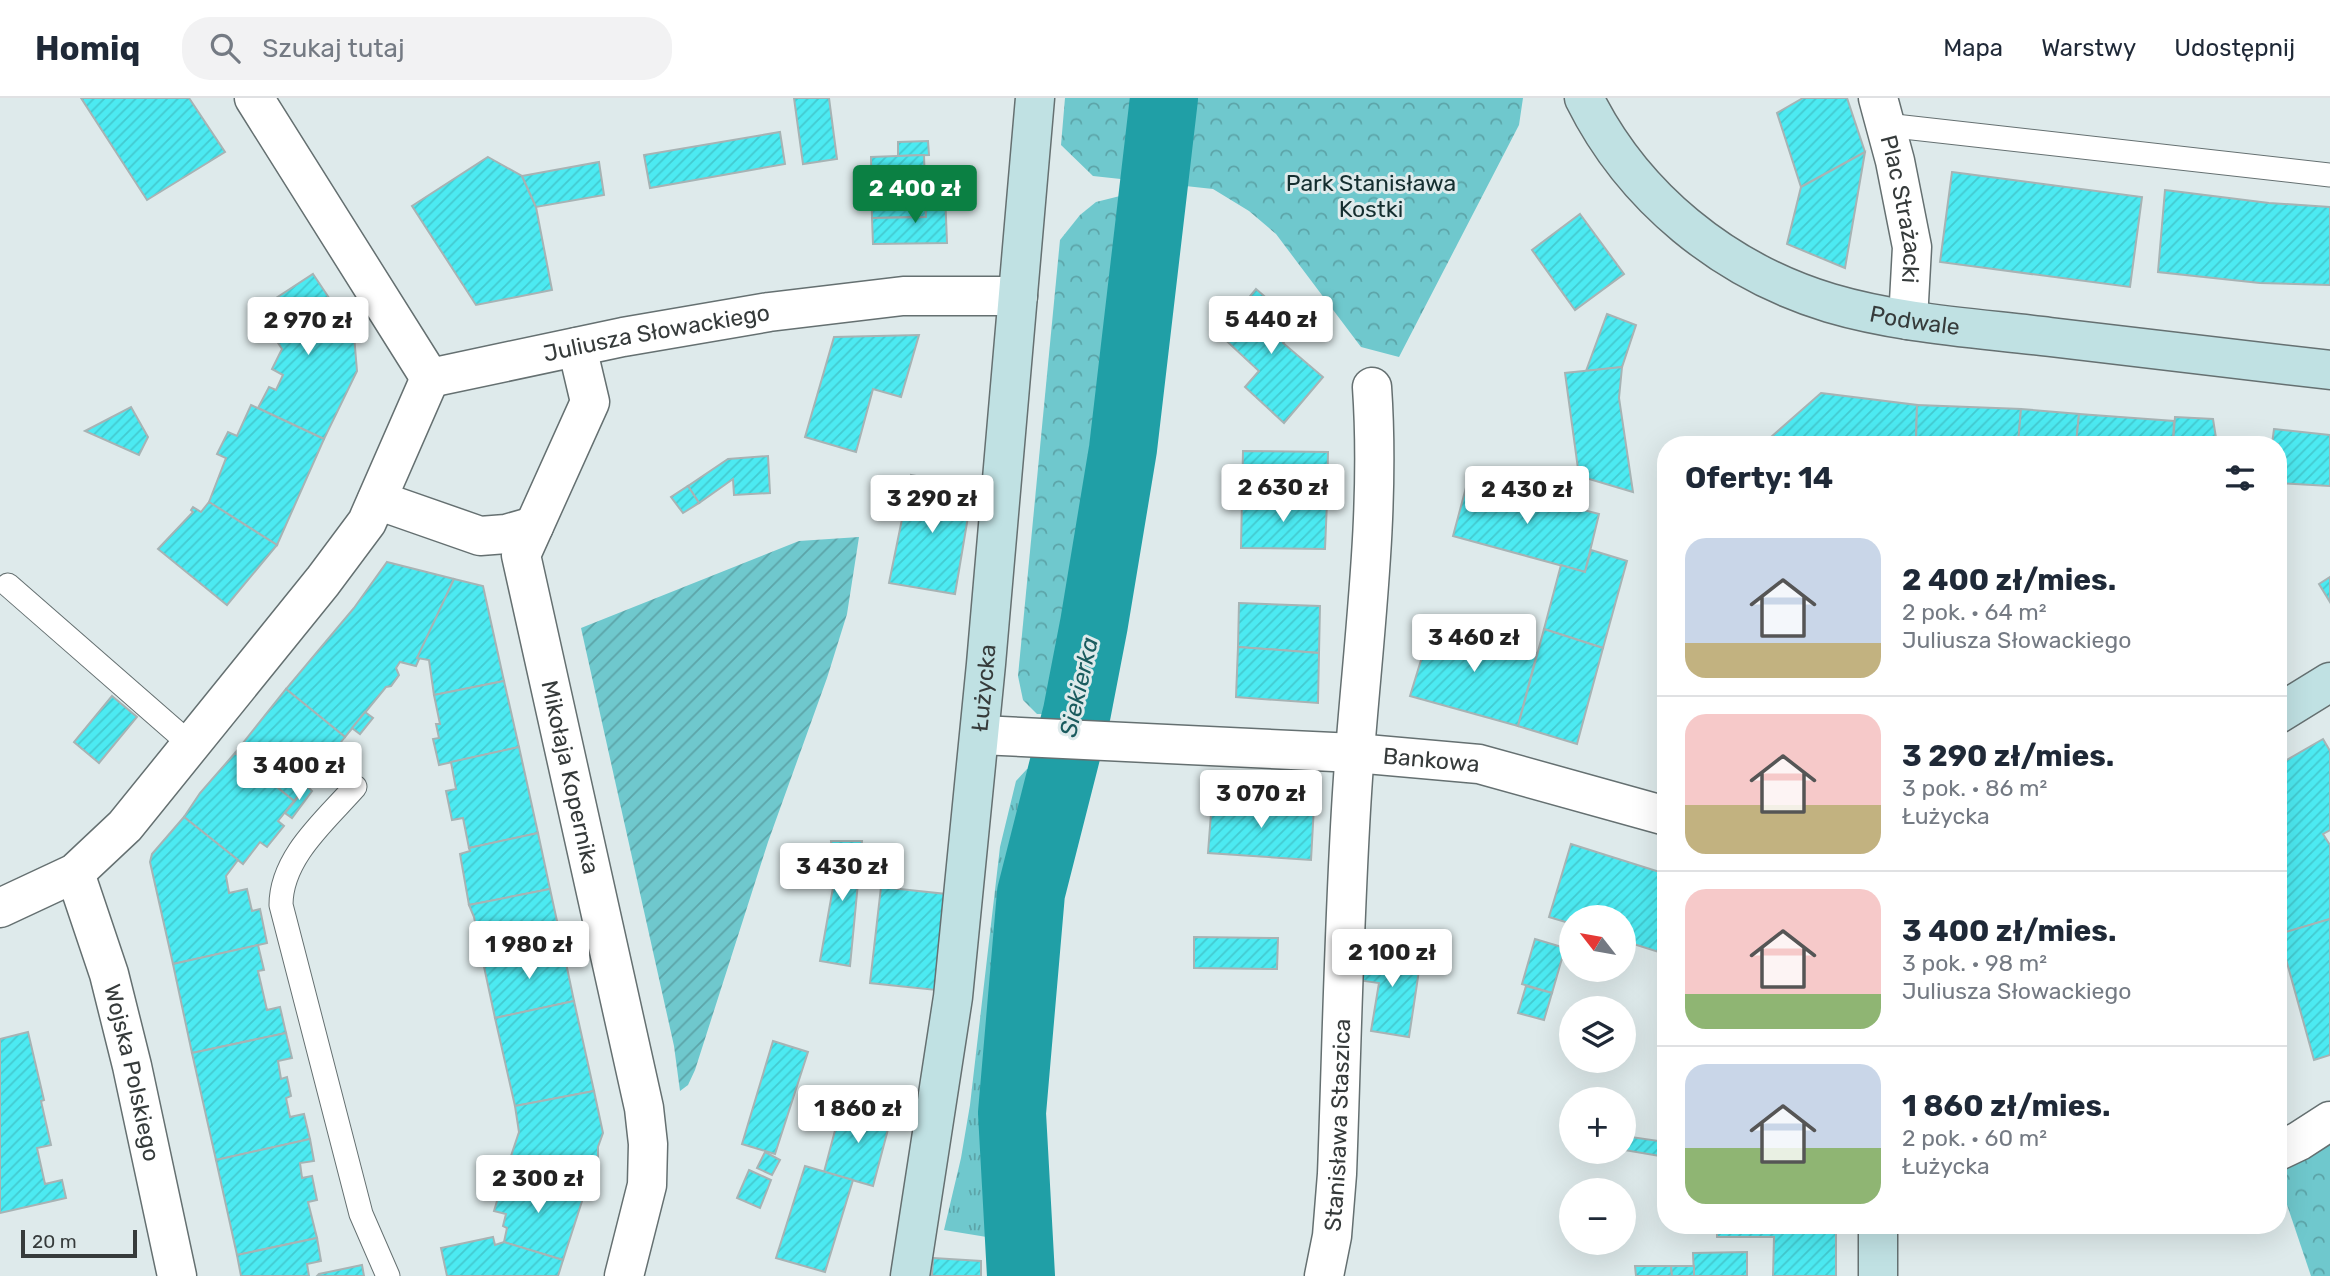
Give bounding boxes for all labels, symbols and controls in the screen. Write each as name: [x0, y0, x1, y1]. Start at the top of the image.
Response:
search box: [182, 17, 672, 80]
text: Homiq: [35, 29, 140, 68]
icon: search: [206, 29, 244, 67]
text: Szukaj tutaj: [262, 33, 405, 64]
text: Mapa: [1943, 34, 2003, 62]
text: Warstwy: [2041, 34, 2136, 62]
text: Udostępnij: [2174, 34, 2295, 62]
street label: Plac Strażacki: [1875, 132, 1927, 284]
pin: 2 400 zł: [843, 166, 987, 225]
park label: Park Stanisława Kostki: [1286, 169, 1456, 223]
text: 2 400 zł: [869, 174, 961, 202]
pin: 5 440 zł: [1199, 296, 1343, 356]
pin: 2 970 zł: [236, 298, 380, 357]
street label: Juliusza Słowackiego: [541, 298, 772, 368]
street label: Podwale: [1867, 299, 1962, 341]
text: 5 440 zł: [1225, 305, 1317, 333]
text: 2 970 zł: [264, 306, 352, 334]
icon: filters: [2221, 459, 2259, 497]
text: Oferty: 14: [1685, 460, 1833, 496]
pin: 2 630 zł: [1211, 464, 1355, 524]
pin: 2 430 zł: [1455, 466, 1599, 526]
text: 2 630 zł: [1237, 473, 1329, 501]
text: 2 430 zł: [1481, 475, 1573, 503]
pin: 3 290 zł: [860, 476, 1004, 535]
text: 3 290 zł: [887, 484, 977, 512]
text: 2 400 zł/mies.: [1902, 562, 2116, 598]
icon: home: [1741, 566, 1825, 650]
text: 2 pok. · 64 m²: [1902, 598, 2047, 626]
pin: 3 460 zł: [1402, 614, 1546, 674]
text: 3 460 zł: [1428, 623, 1520, 651]
text: Juliusza Słowackiego: [1902, 626, 2131, 654]
water label: Siekierka: [1054, 634, 1104, 740]
street label: Łużycka: [965, 643, 1002, 733]
street label: Mikołaja Kopernika: [535, 678, 606, 877]
text: 3 290 zł/mies.: [1902, 738, 2114, 774]
pin: 3 400 zł: [227, 742, 371, 802]
street label: Bankowa: [1382, 742, 1481, 778]
icon: home: [1741, 742, 1825, 826]
text: 3 400 zł: [253, 751, 345, 779]
pin: 3 070 zł: [1189, 770, 1333, 830]
text: 3 pok. · 86 m²: [1902, 774, 2047, 802]
text: 3 070 zł: [1216, 779, 1306, 807]
text: Łużycka: [1902, 802, 1990, 830]
pin: 3 430 zł: [770, 844, 914, 903]
text: 3 430 zł: [796, 852, 888, 880]
north arrow: [1559, 905, 1636, 982]
map controls: [1559, 905, 1636, 1255]
text: 3 400 zł/mies.: [1902, 913, 2116, 949]
icon: home: [1741, 917, 1825, 1001]
pin: 1 980 zł: [457, 922, 601, 981]
text: 1 980 zł: [485, 930, 573, 958]
pin: 2 100 zł: [1320, 930, 1464, 989]
text: 2 100 zł: [1348, 938, 1436, 966]
text: 3 pok. · 98 m²: [1902, 949, 2047, 977]
text: Juliusza Słowackiego: [1902, 977, 2131, 1005]
street label: Wojska Polskiego: [98, 981, 166, 1164]
button: layers: [1559, 996, 1636, 1073]
street label: Stanisława Staszica: [1318, 1018, 1356, 1233]
pin: 1 860 zł: [786, 1086, 930, 1145]
button: +: [1559, 1087, 1636, 1164]
text: 1 860 zł/mies.: [1902, 1088, 2111, 1124]
icon: home: [1741, 1092, 1825, 1176]
text: 1 860 zł: [814, 1094, 902, 1122]
text: 2 pok. · 60 m²: [1902, 1124, 2047, 1152]
text: Łużycka: [1902, 1152, 1990, 1180]
pin: 2 300 zł: [466, 1156, 610, 1215]
text: 2 300 zł: [492, 1164, 584, 1192]
button: −: [1559, 1178, 1636, 1255]
scale bar: [21, 1227, 136, 1259]
text: 20 m: [32, 1230, 77, 1253]

